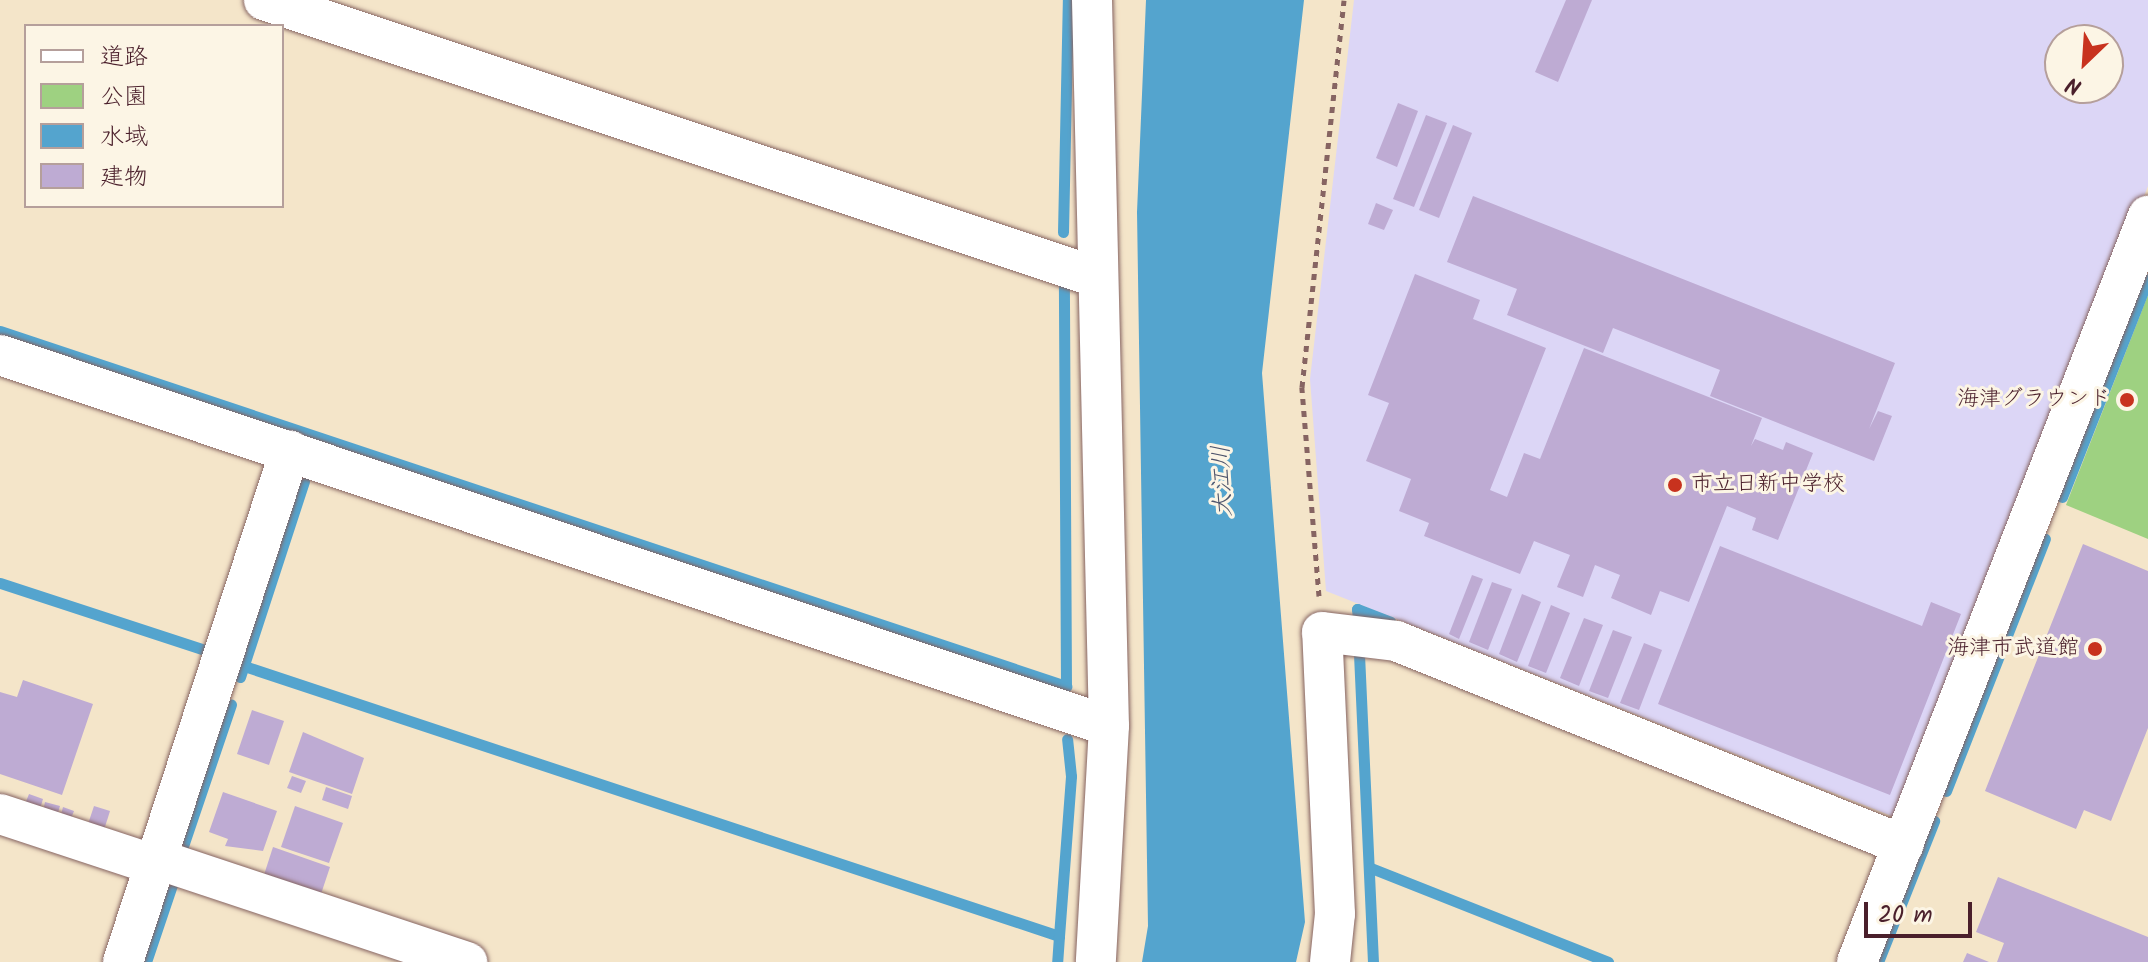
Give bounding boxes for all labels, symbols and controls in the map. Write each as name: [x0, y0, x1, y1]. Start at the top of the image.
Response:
legend: [24, 24, 284, 208]
north arrow: [2044, 24, 2124, 104]
text: 道路: [100, 38, 148, 77]
text: N: [2061, 66, 2088, 103]
text: 公園: [100, 78, 148, 117]
text: 水域: [100, 118, 148, 157]
text: 建物: [100, 158, 148, 197]
place label: 海津グラウンド: [1957, 387, 2111, 413]
marker: 海津グラウンド: [2118, 391, 2136, 409]
water label: 大江川: [1207, 445, 1239, 517]
place label: 市立日新中学校: [1691, 472, 1845, 498]
marker: 市立日新中学校: [1666, 476, 1684, 494]
place label: 海津市武道館: [1947, 636, 2079, 662]
marker: 海津市武道館: [2086, 640, 2104, 658]
scale bar: [1868, 886, 1976, 936]
text: 20 m: [1878, 896, 1933, 935]

